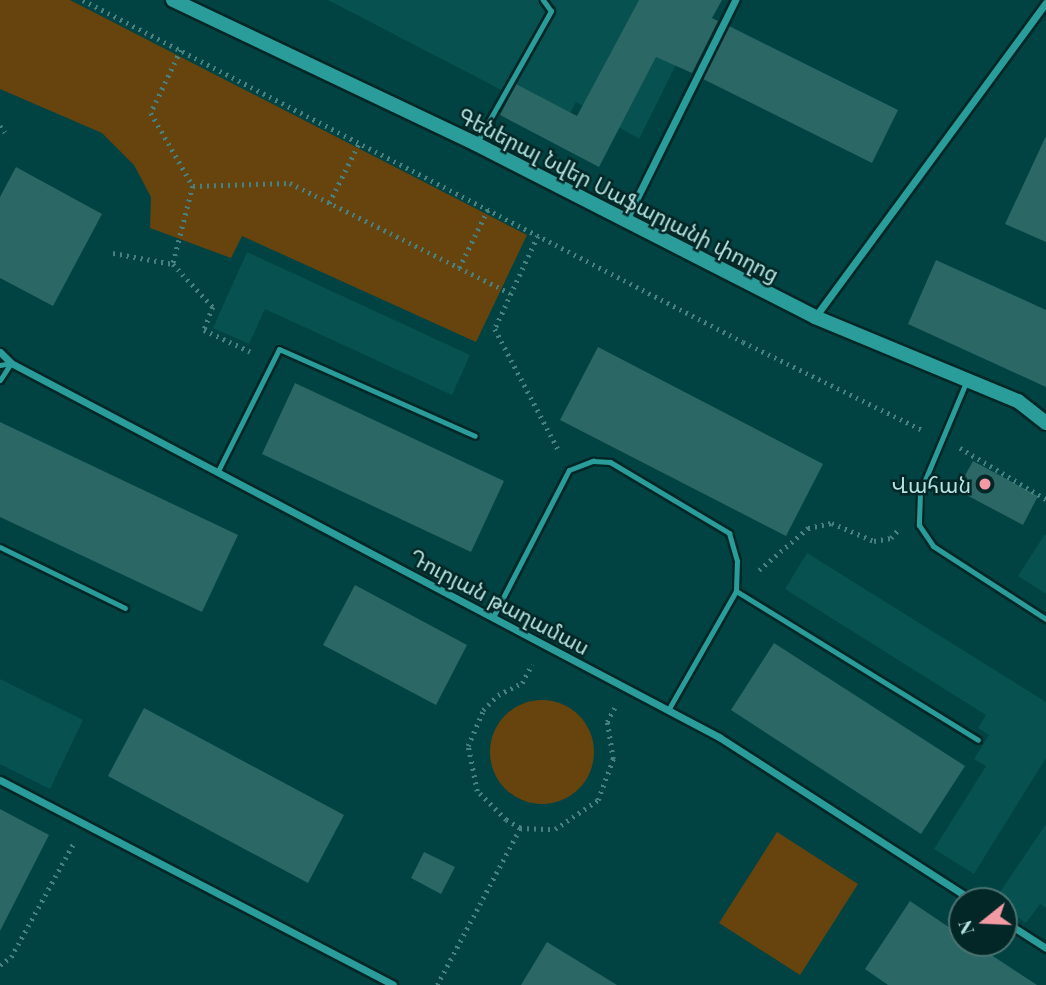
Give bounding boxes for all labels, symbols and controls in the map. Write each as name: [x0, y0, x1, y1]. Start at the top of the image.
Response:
street label: Գեներալ Նվեր Սաֆարյանի փողոց: [454, 102, 784, 286]
place label: Վահան: [891, 471, 971, 497]
marker: Վահան: [977, 476, 993, 492]
street label: Դուրյան թաղամաս: [406, 543, 594, 659]
north arrow: [948, 887, 1018, 957]
text: N: [950, 917, 979, 938]

